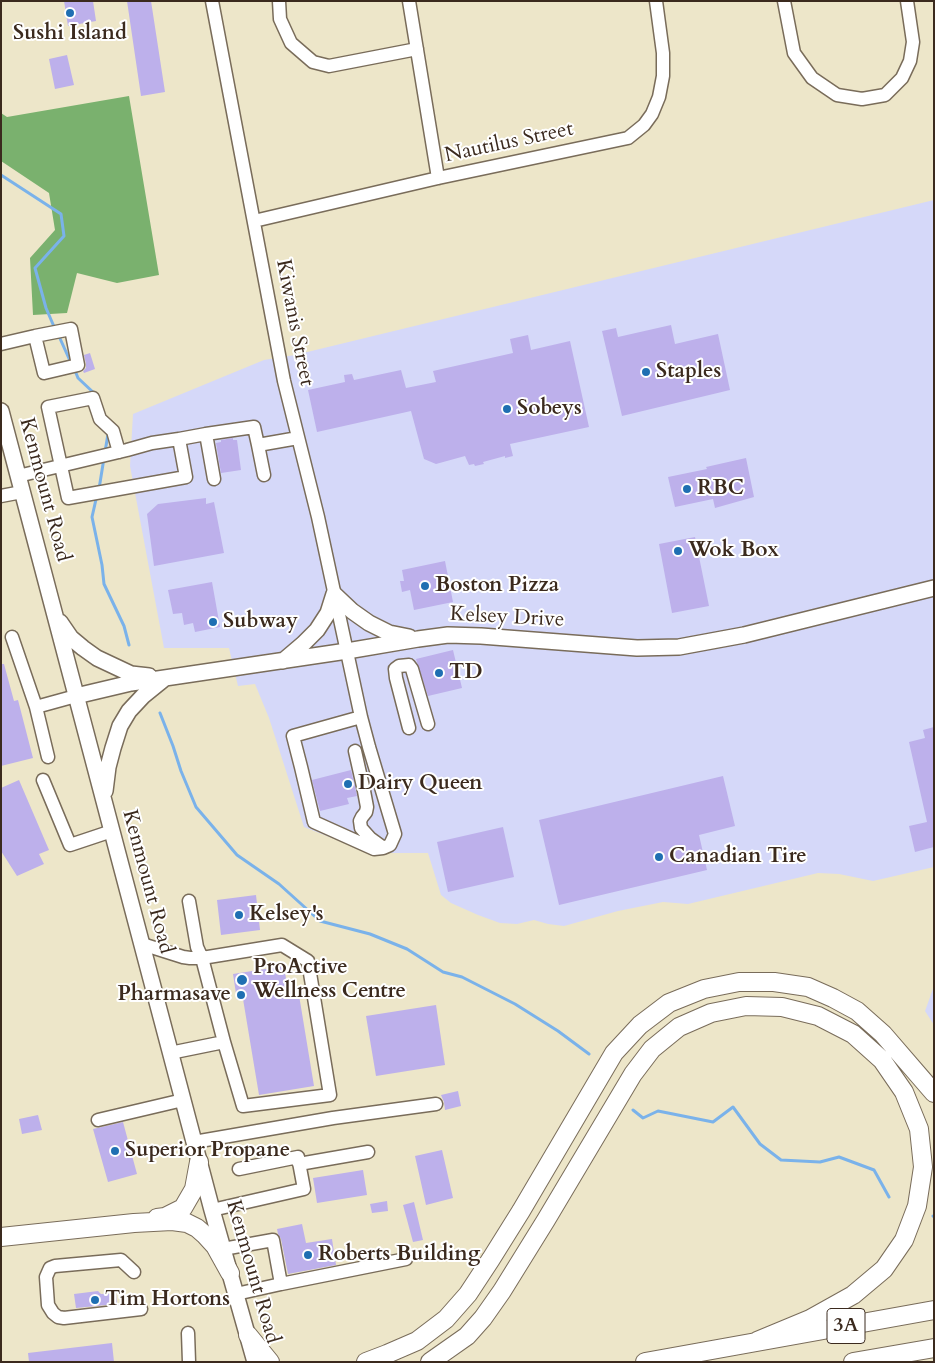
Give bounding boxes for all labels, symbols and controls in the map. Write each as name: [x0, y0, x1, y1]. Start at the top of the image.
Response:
marker: Sushi Island: [64, 7, 76, 19]
place label: Sushi Island: [13, 21, 127, 47]
street label: Nautilus Street: [442, 117, 576, 169]
street label: Kiwanis Street: [269, 258, 319, 388]
place label: Staples: [656, 359, 721, 385]
marker: Staples: [640, 366, 652, 378]
place label: Sobeys: [517, 396, 582, 422]
marker: Sobeys: [501, 403, 513, 415]
street label: Kenmount Road: [13, 415, 75, 565]
place label: RBC: [697, 476, 744, 502]
marker: RBC: [681, 483, 693, 495]
place label: Wok Box: [688, 538, 779, 564]
marker: Wok Box: [672, 545, 684, 557]
place label: Boston Pizza: [435, 573, 559, 599]
marker: Boston Pizza: [419, 580, 431, 592]
street label: Kelsey Drive: [449, 602, 565, 634]
place label: Subway: [223, 609, 298, 635]
marker: Subway: [207, 616, 219, 628]
place label: TD: [449, 660, 482, 686]
marker: TD: [433, 667, 445, 679]
place label: Dairy Queen: [358, 771, 483, 797]
marker: Dairy Queen: [342, 778, 354, 790]
street label: Kenmount Road: [116, 807, 178, 957]
place label: Canadian Tire: [669, 844, 807, 870]
marker: Canadian Tire: [653, 851, 665, 863]
place label: Kelsey's: [249, 902, 324, 928]
marker: Kelsey's: [233, 909, 245, 921]
place label: ProActive Wellness Centre: [253, 955, 406, 1005]
marker: ProActive Wellness Centre: [235, 973, 249, 987]
place label: Pharmasave: [117, 982, 231, 1008]
marker: Pharmasave: [235, 989, 247, 1001]
place label: Superior Propane: [125, 1138, 290, 1164]
marker: Superior Propane: [109, 1145, 121, 1157]
street label: Kenmount Road: [219, 1197, 285, 1347]
place label: Roberts Building: [318, 1242, 480, 1268]
marker: Roberts Building: [302, 1249, 314, 1261]
place label: Tim Hortons: [105, 1287, 230, 1313]
marker: Tim Hortons: [89, 1294, 101, 1306]
road number: 3A: [827, 1308, 865, 1344]

